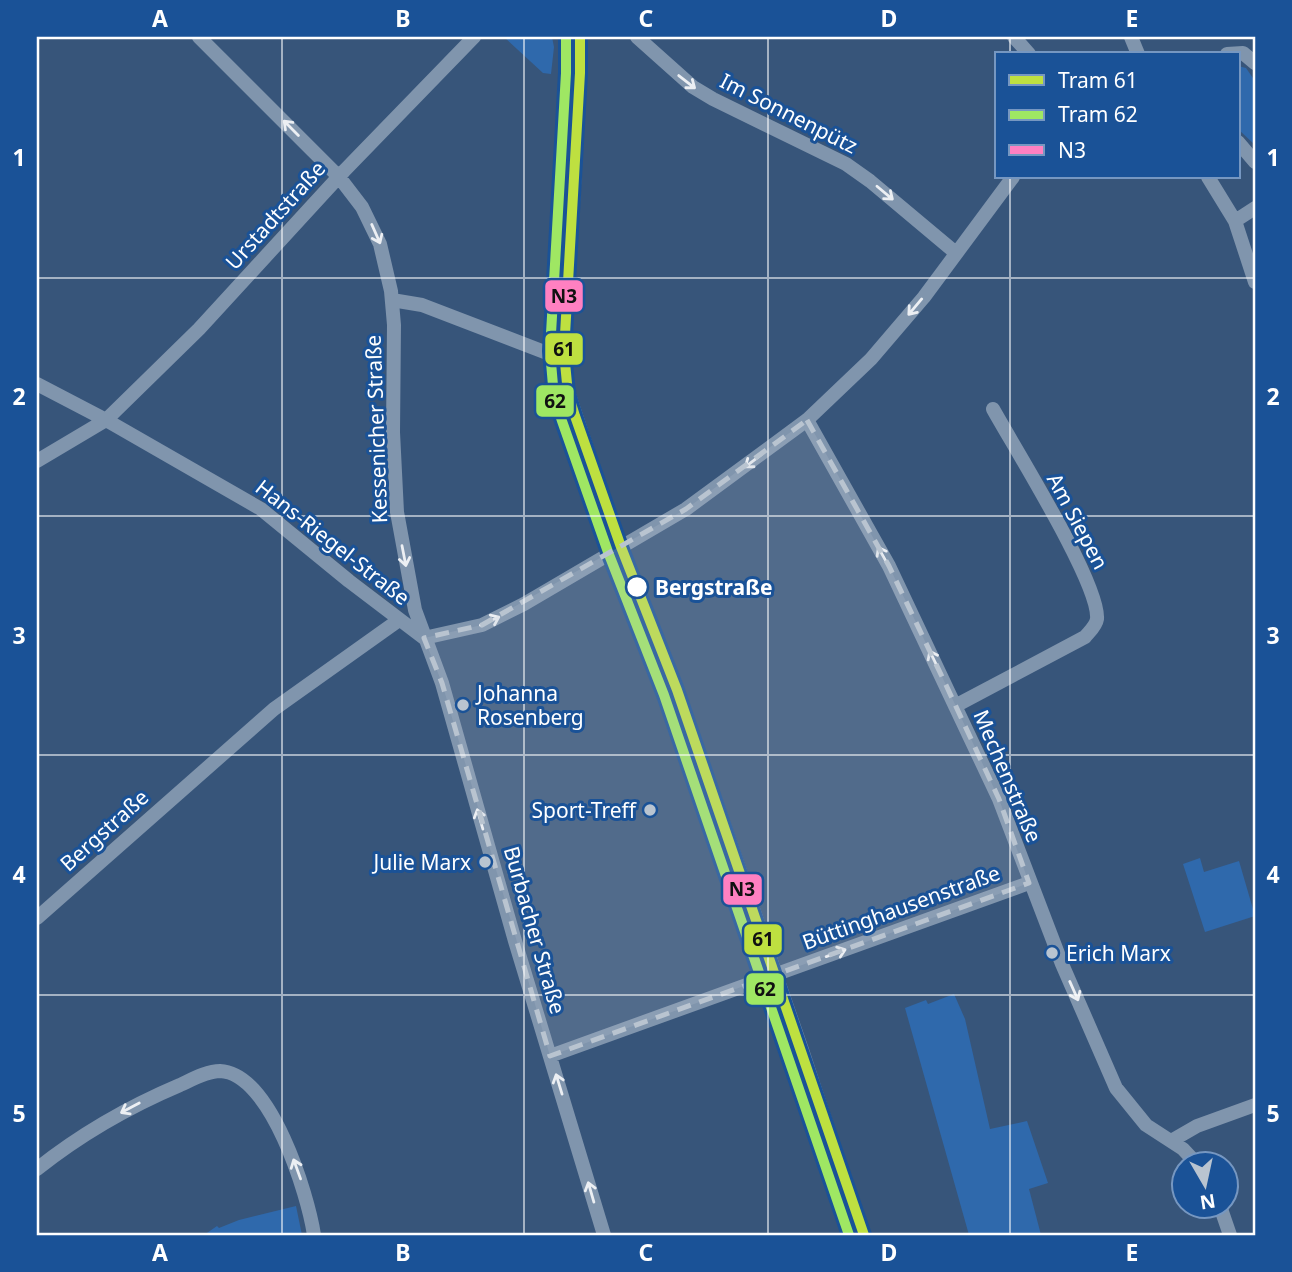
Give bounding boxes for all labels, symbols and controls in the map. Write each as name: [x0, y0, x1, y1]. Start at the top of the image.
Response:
text: A: [152, 2, 168, 34]
text: B: [395, 2, 411, 34]
text: C: [639, 2, 654, 34]
text: D: [881, 2, 897, 34]
text: E: [1126, 2, 1138, 34]
legend: [995, 52, 1240, 178]
street label: Im Sonnenpütz: [716, 66, 863, 160]
text: Tram 61: [1058, 66, 1138, 94]
one-way arrow: [678, 75, 696, 90]
text: Tram 62: [1058, 100, 1138, 128]
one-way arrow: [283, 120, 300, 137]
text: N3: [1058, 136, 1086, 164]
text: 1: [12, 141, 26, 173]
text: 1: [1266, 141, 1280, 173]
street label: Urstadtstraße: [219, 155, 331, 275]
one-way arrow: [876, 185, 894, 201]
one-way arrow: [370, 223, 383, 244]
line badge: N3: [544, 279, 584, 313]
text: N3: [551, 283, 577, 309]
one-way arrow: [907, 298, 923, 316]
line badge: 61: [544, 332, 584, 366]
street label: Kessenicher Straße: [359, 334, 393, 524]
text: 61: [553, 336, 575, 362]
text: 2: [12, 380, 26, 412]
text: 2: [1266, 380, 1280, 412]
line badge: 62: [535, 384, 575, 418]
text: 62: [544, 388, 566, 414]
one-way arrow: [744, 453, 763, 468]
street label: Am Siepen: [1041, 468, 1115, 574]
street label: Hans-Riegel-Straße: [250, 473, 416, 611]
one-way arrow: [398, 544, 412, 567]
one-way arrow: [876, 546, 889, 567]
place label: Bergstraße: [655, 573, 772, 601]
marker: Bergstraße: [625, 575, 649, 599]
one-way arrow: [479, 614, 500, 627]
text: 3: [12, 619, 26, 651]
text: 3: [1266, 619, 1280, 651]
one-way arrow: [926, 650, 940, 671]
place label: Johanna Rosenberg: [475, 679, 584, 731]
marker: Johanna Rosenberg: [455, 697, 471, 713]
street label: Mechenstraße: [967, 705, 1049, 847]
street label: Bergstraße: [54, 783, 154, 877]
place label: Sport-Treff: [532, 796, 638, 824]
marker: Sport-Treff: [642, 802, 658, 818]
one-way arrow: [473, 808, 486, 831]
street label: Burbacher Straße: [498, 843, 572, 1017]
place label: Julie Marx: [372, 848, 471, 876]
marker: Julie Marx: [477, 854, 493, 870]
text: 4: [12, 858, 26, 890]
street label: Büttinghausenstraße: [798, 858, 1004, 956]
text: 4: [1266, 858, 1280, 890]
line badge: N3: [722, 873, 763, 906]
text: N3: [729, 876, 755, 902]
line badge: 61: [743, 923, 783, 956]
text: 61: [752, 926, 774, 952]
place label: Erich Marx: [1066, 939, 1171, 967]
marker: Erich Marx: [1044, 945, 1060, 961]
one-way arrow: [824, 946, 846, 958]
line badge: 62: [745, 972, 785, 1006]
text: 62: [754, 976, 776, 1002]
one-way arrow: [1068, 980, 1081, 1001]
one-way arrow: [551, 1073, 564, 1095]
text: 5: [12, 1097, 26, 1129]
text: 5: [1266, 1097, 1280, 1129]
one-way arrow: [120, 1102, 141, 1115]
north arrow: [1170, 1150, 1240, 1220]
one-way arrow: [290, 1159, 302, 1181]
one-way arrow: [584, 1182, 597, 1204]
text: N: [1198, 1188, 1217, 1216]
text: A: [152, 1236, 168, 1268]
text: B: [395, 1236, 411, 1268]
text: C: [639, 1236, 654, 1268]
text: D: [881, 1236, 897, 1268]
text: E: [1126, 1236, 1138, 1268]

